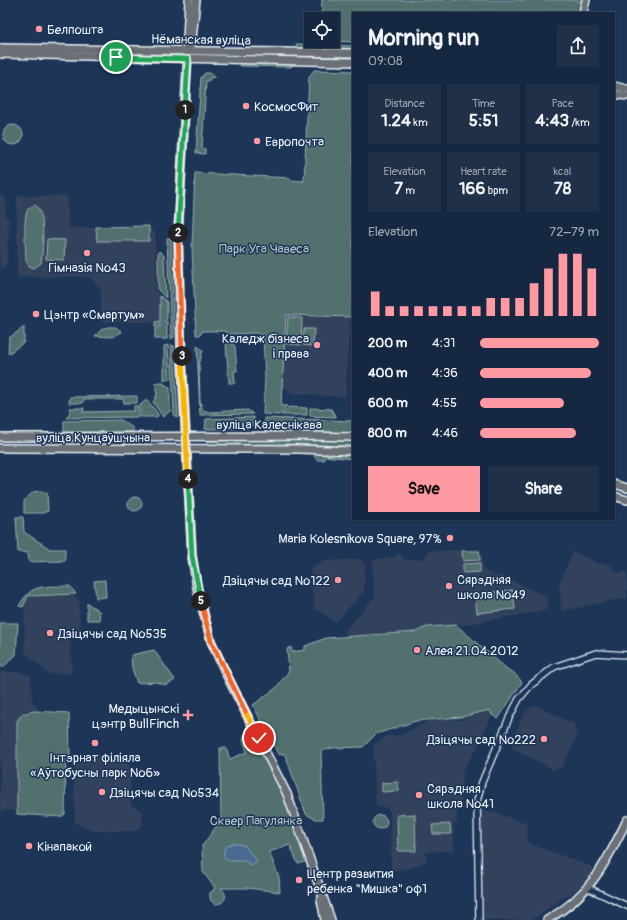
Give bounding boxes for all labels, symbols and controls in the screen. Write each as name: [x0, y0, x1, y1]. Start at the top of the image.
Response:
map controls: [304, 12, 340, 48]
button: locate: [304, 12, 340, 48]
place label: Белпошта: [47, 22, 103, 38]
marker: Белпошта: [34, 24, 44, 34]
text: Morning run: [368, 24, 479, 52]
button: share: [557, 25, 599, 67]
street label: Нёманская вуліца: [151, 31, 251, 49]
pin: [99, 40, 133, 74]
icon: arrive: [105, 46, 127, 68]
text: 09:08: [368, 53, 402, 69]
text: Distance: [384, 97, 425, 110]
text: Time: [472, 97, 495, 110]
text: Pace: [552, 97, 573, 110]
place label: КосмосФит: [254, 99, 319, 115]
pin: 1: [175, 100, 195, 120]
marker: КосмосФит: [241, 101, 251, 111]
text: 1: [183, 103, 187, 116]
text: 1.24: [381, 110, 411, 131]
text: 5:51: [469, 110, 498, 131]
text: 4:43: [535, 110, 569, 131]
text: km: [411, 116, 428, 129]
text: /km: [569, 116, 590, 129]
place label: Европочта: [265, 134, 324, 150]
marker: Европочта: [252, 136, 262, 146]
text: Elevation: [384, 165, 425, 178]
text: Heart rate: [460, 165, 507, 178]
text: kcal: [554, 165, 571, 178]
text: 7: [394, 178, 403, 199]
text: 166: [459, 178, 485, 199]
text: 78: [554, 178, 571, 199]
text: m: [403, 184, 415, 197]
text: bpm: [485, 184, 508, 197]
pin: 2: [168, 223, 188, 243]
text: Elevation: [368, 224, 418, 240]
text: 72–79 m: [549, 224, 599, 240]
text: 2: [175, 226, 181, 239]
park label: Парк Уга Чавеса: [219, 241, 309, 257]
marker: Гімназія №43: [82, 248, 92, 258]
place label: Гімназія №43: [48, 260, 126, 276]
place label: Цэнтр «Смартум»: [44, 307, 145, 323]
marker: Цэнтр «Смартум»: [31, 309, 41, 319]
place label: Каледж бізнеса і права: [222, 331, 309, 362]
text: 200 m: [368, 335, 407, 351]
text: 4:31: [432, 335, 455, 351]
marker: Каледж бізнеса і права: [312, 340, 322, 350]
pin: 3: [172, 346, 192, 366]
text: 3: [179, 349, 185, 362]
text: 400 m: [368, 365, 408, 381]
text: 4:36: [432, 365, 458, 381]
text: 600 m: [368, 395, 408, 411]
text: 4:55: [432, 395, 457, 411]
street label: вуліца Калеснікава: [216, 417, 322, 433]
text: 800 m: [368, 425, 407, 441]
text: 4:46: [432, 425, 458, 441]
street label: вуліца Кунцаўшчына: [36, 430, 150, 446]
button: Save: [368, 466, 480, 512]
button: Share: [488, 466, 599, 512]
pin: 4: [178, 469, 198, 489]
text: 4: [185, 472, 191, 485]
place label: Maria Kolesnikova Square, 97%: [278, 531, 442, 547]
marker: Maria Kolesnikova Square, 97%: [445, 533, 455, 543]
place label: Сярэдняя школа №49: [457, 572, 526, 603]
place label: Дзіцячы сад №122: [222, 573, 330, 589]
marker: Дзіцячы сад №122: [333, 575, 343, 585]
marker: Сярэдняя школа №49: [444, 581, 454, 591]
pin: 5: [191, 591, 211, 611]
text: 5: [198, 594, 204, 607]
place label: Дзіцячы сад №535: [57, 626, 167, 642]
marker: Дзіцячы сад №535: [45, 628, 55, 638]
place label: Алея 21.04.2012: [425, 643, 519, 659]
marker: Алея 21.04.2012: [412, 645, 422, 655]
place label: Медыцынскі цэнтр BullFinch: [92, 701, 179, 732]
marker: Медыцынскі цэнтр BullFinch: [182, 709, 194, 721]
pin: [242, 721, 276, 755]
icon: check: [248, 727, 270, 749]
place label: Дзіцячы сад №222: [426, 732, 536, 748]
marker: Дзіцячы сад №222: [539, 734, 549, 744]
marker: Інтэрнат філіяла «Аўтобусны парк №6»: [90, 738, 100, 748]
place label: Інтэрнат філіяла «Аўтобусны парк №6»: [30, 750, 160, 781]
place label: Сярэдняя школа №41: [427, 781, 494, 812]
place label: Дзіцячы сад №534: [109, 785, 220, 801]
marker: Дзіцячы сад №534: [97, 787, 107, 797]
marker: Сярэдняя школа №41: [414, 790, 424, 800]
park label: Сквер Пагулянка: [210, 813, 302, 829]
place label: Кінапакой: [37, 839, 92, 855]
marker: Кінапакой: [24, 841, 34, 851]
place label: Центр развития ребенка "Мишка" оф1: [307, 866, 427, 897]
marker: Центр развития ребенка "Мишка" оф1: [294, 875, 304, 885]

